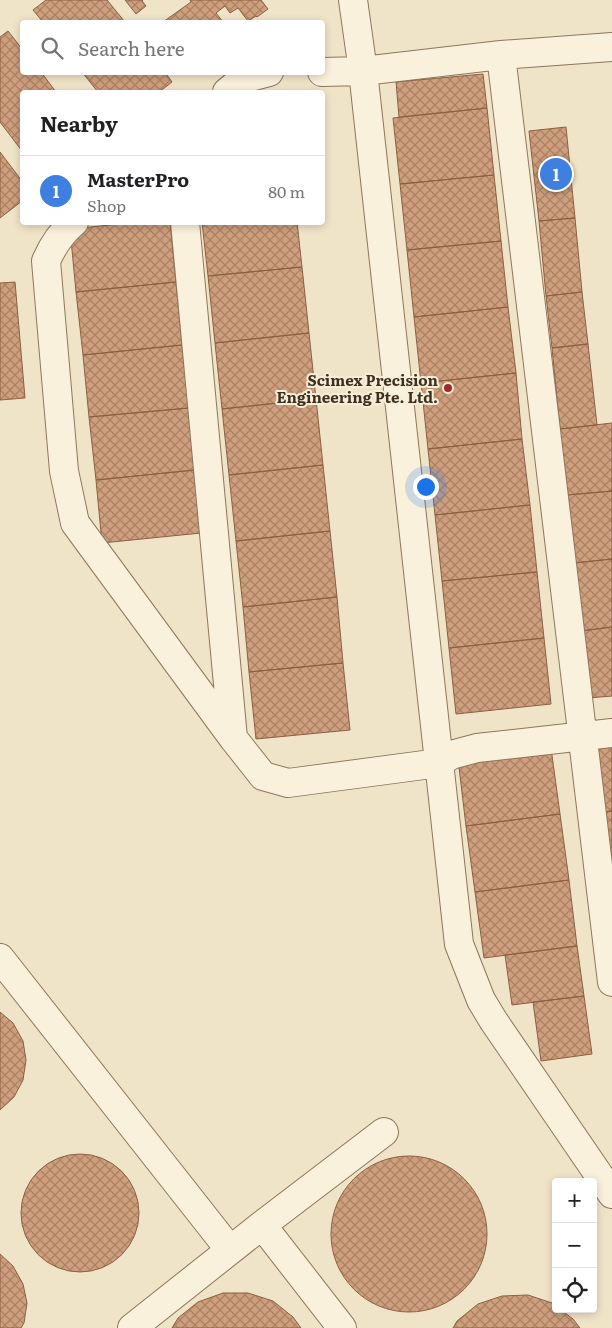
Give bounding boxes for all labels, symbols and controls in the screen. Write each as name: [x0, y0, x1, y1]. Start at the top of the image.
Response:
search box: [20, 20, 325, 75]
icon: search: [38, 34, 66, 62]
text: Search here: [78, 34, 185, 62]
text: Nearby: [40, 107, 118, 138]
pin: 1: [540, 155, 572, 193]
text: MasterPro: [87, 165, 189, 193]
text: 1: [53, 179, 59, 203]
text: 80 m: [268, 179, 305, 203]
text: Shop: [87, 193, 126, 217]
place label: Scimex Precision Engineering Pte. Ltd.: [277, 368, 439, 408]
marker: Scimex Precision Engineering Pte. Ltd.: [442, 382, 454, 394]
your location: [413, 474, 439, 500]
map controls: [552, 1178, 597, 1313]
button: +: [552, 1178, 597, 1223]
button: −: [552, 1223, 597, 1268]
button: locate: [552, 1268, 597, 1313]

